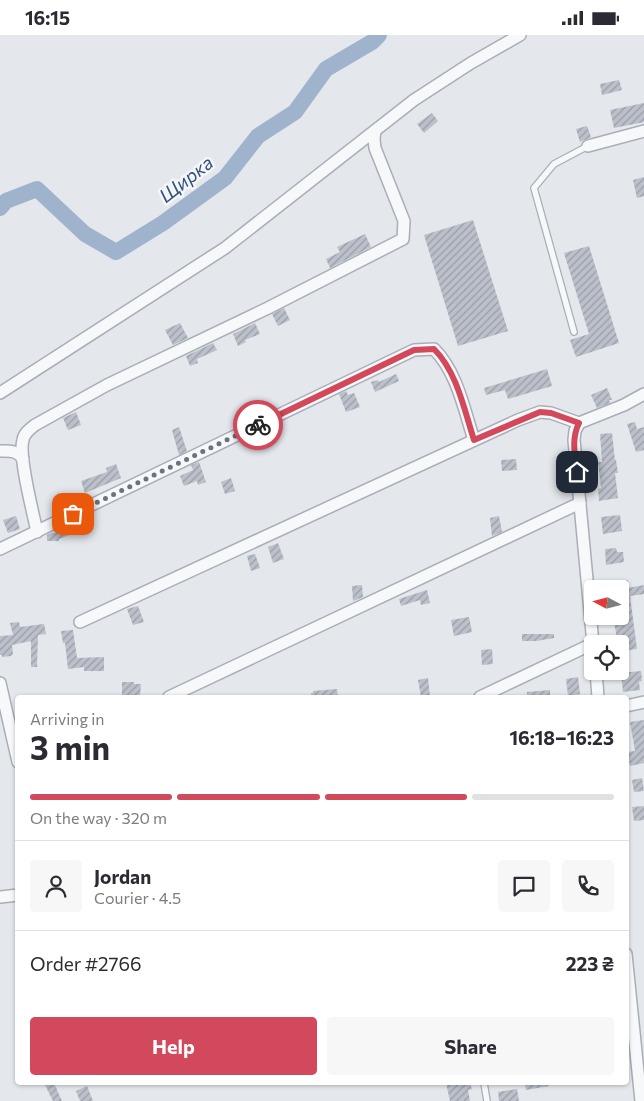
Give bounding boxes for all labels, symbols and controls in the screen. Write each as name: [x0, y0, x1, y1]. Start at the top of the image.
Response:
text: 16:15: [25, 6, 70, 29]
water label: Щирка: [154, 150, 217, 207]
courier: [233, 400, 283, 450]
icon: bike: [244, 411, 272, 439]
pin: [556, 451, 598, 493]
icon: home: [563, 458, 591, 486]
pin: [52, 493, 94, 535]
icon: bag: [59, 500, 87, 528]
north arrow: [584, 580, 629, 625]
map controls: [584, 580, 629, 680]
button: locate: [584, 635, 629, 680]
text: Arriving in: [30, 709, 104, 728]
text: 16:18–16:23: [509, 726, 614, 749]
text: 3 min: [30, 727, 110, 767]
text: On the way · 320 m: [30, 808, 167, 827]
button: person: [30, 860, 82, 912]
button: chat: [498, 860, 550, 912]
button: phone: [562, 860, 614, 912]
text: Jordan: [94, 865, 151, 888]
text: Courier · 4.5: [94, 888, 181, 907]
text: Order #2766: [30, 952, 142, 975]
text: 223 ₴: [566, 952, 614, 975]
button: Help: [30, 1017, 317, 1075]
button: Share: [327, 1017, 614, 1075]

